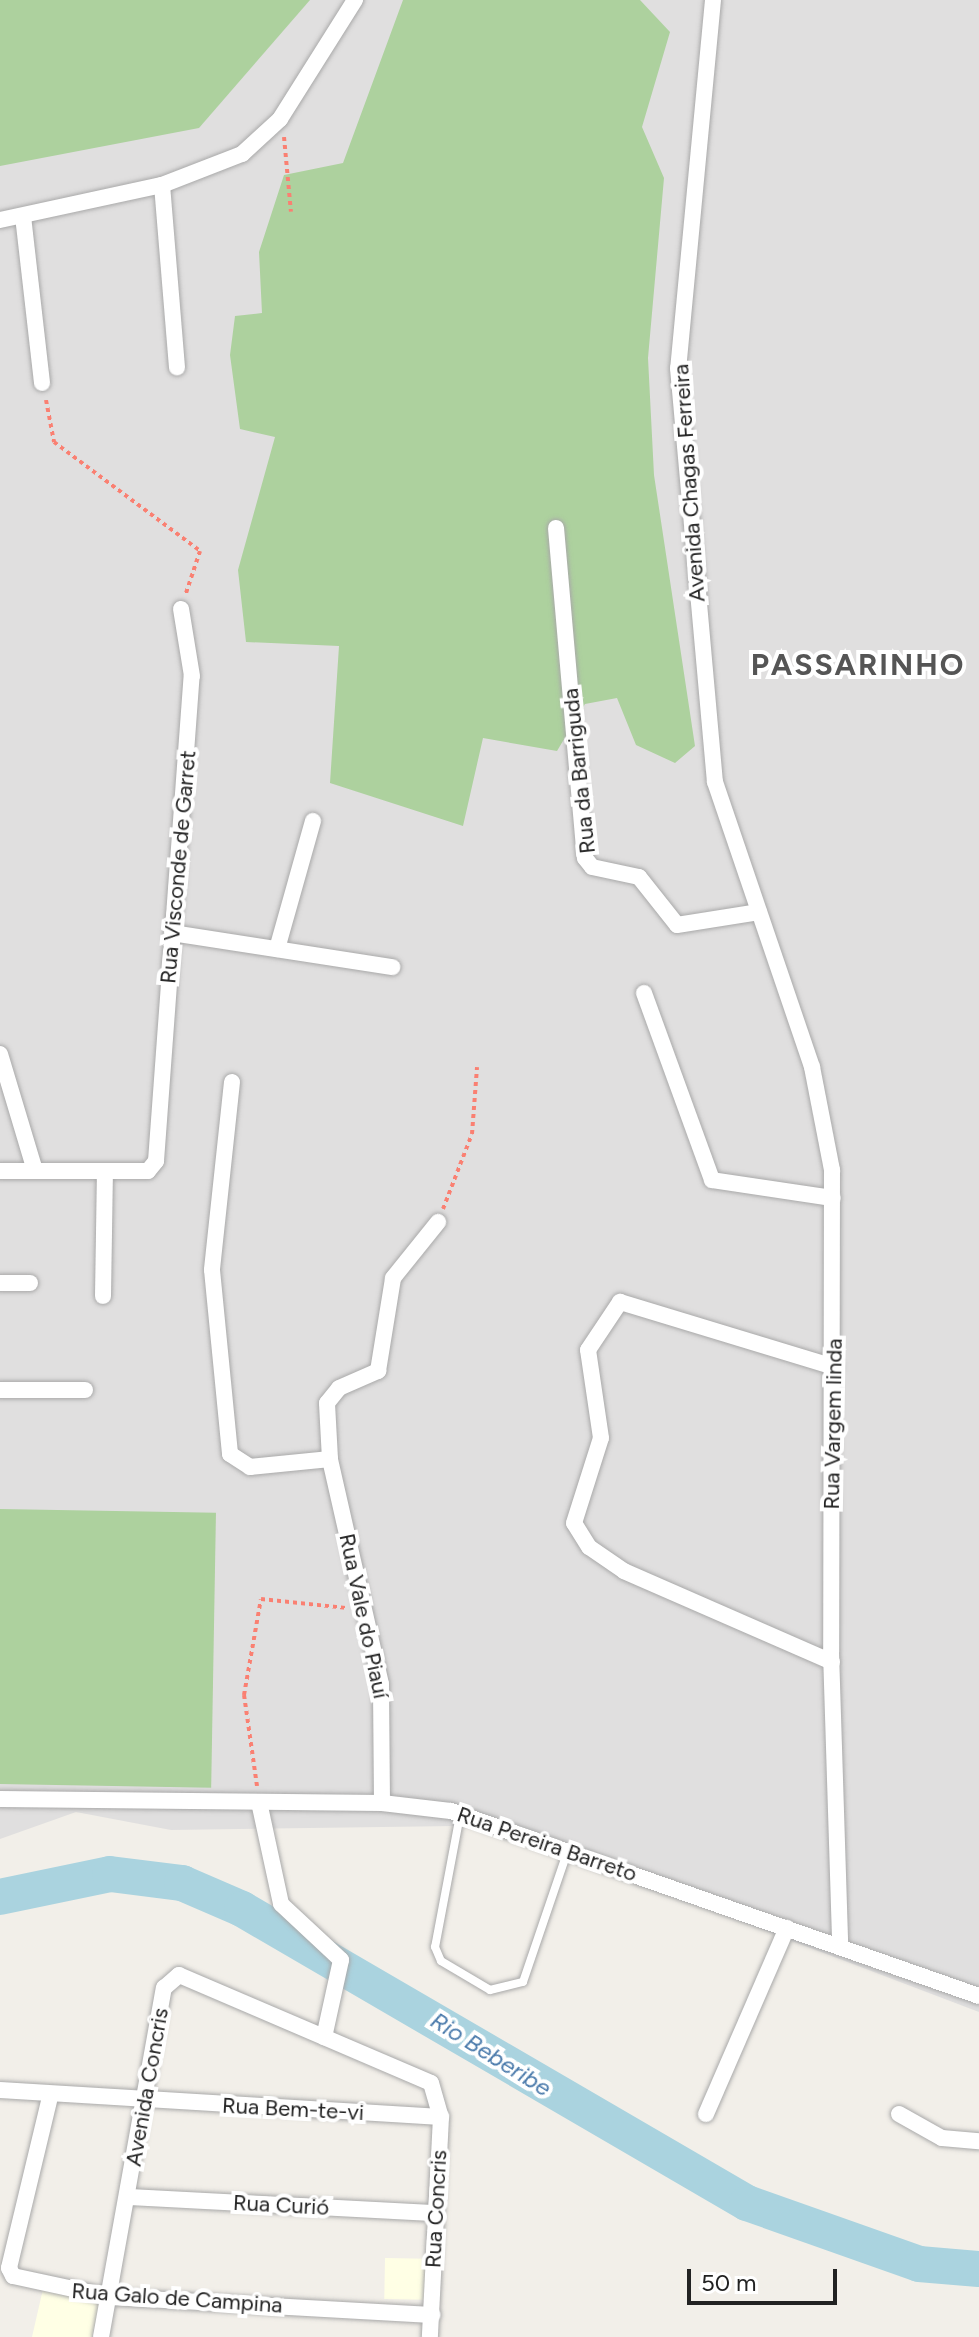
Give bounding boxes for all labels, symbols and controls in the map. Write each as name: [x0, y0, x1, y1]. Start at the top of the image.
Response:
street label: Avenida Chagas Ferreira: [668, 363, 710, 603]
district label: PASSARINHO: [751, 647, 965, 683]
street label: Rua da Barriguda: [557, 687, 601, 855]
street label: Rua Visconde de Garret: [155, 749, 201, 985]
street label: Rua Vargem linda: [818, 1338, 848, 1510]
street label: Rua Vale do Piauí: [334, 1531, 394, 1701]
street label: Rua Pereira Barreto: [454, 1801, 640, 1887]
street label: Avenida Concris: [120, 2006, 174, 2168]
water label: Rio Beberibe: [425, 2006, 557, 2102]
street label: Rua Bem-te-vi: [221, 2092, 365, 2126]
street label: Rua Concris: [420, 2149, 452, 2269]
street label: Rua Curió: [232, 2189, 330, 2221]
scale bar: [691, 2253, 841, 2303]
text: 50 m: [701, 2268, 757, 2297]
street label: Rua Galo de Campina: [71, 2277, 283, 2319]

